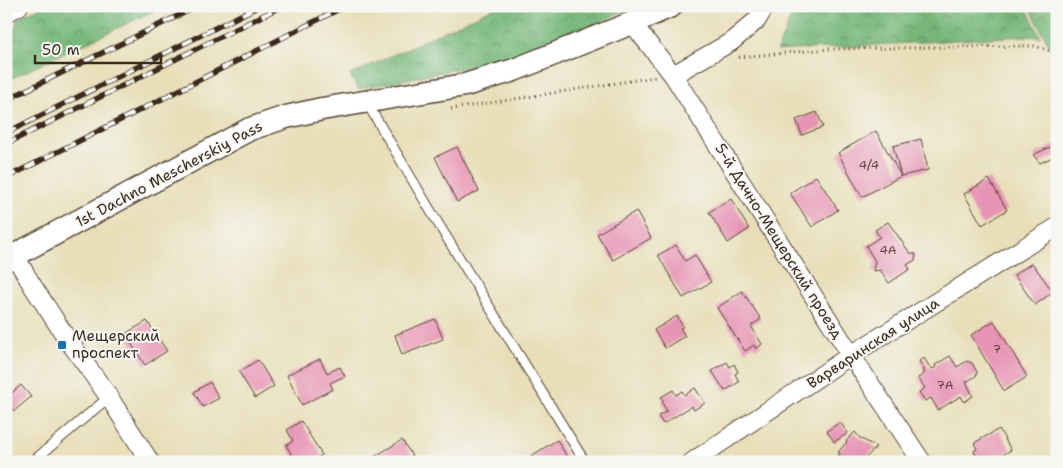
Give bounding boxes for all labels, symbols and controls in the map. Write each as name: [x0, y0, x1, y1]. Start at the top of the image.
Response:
scale bar: [35, 32, 161, 64]
text: 50 m: [42, 40, 80, 60]
street label: 1st Dachno Mescherskiy Pass: [72, 116, 266, 232]
street label: 5-й Дачно-Мещерский проезд: [710, 140, 848, 343]
house number: 4/4: [859, 157, 879, 173]
house number: 4А: [879, 242, 897, 258]
street label: Варваринская улица: [803, 292, 943, 393]
place label: Мещерский проспект: [72, 326, 160, 363]
marker: Мещерский проспект: [56, 339, 68, 351]
house number: 7: [993, 341, 1001, 357]
house number: 7А: [936, 377, 954, 393]

